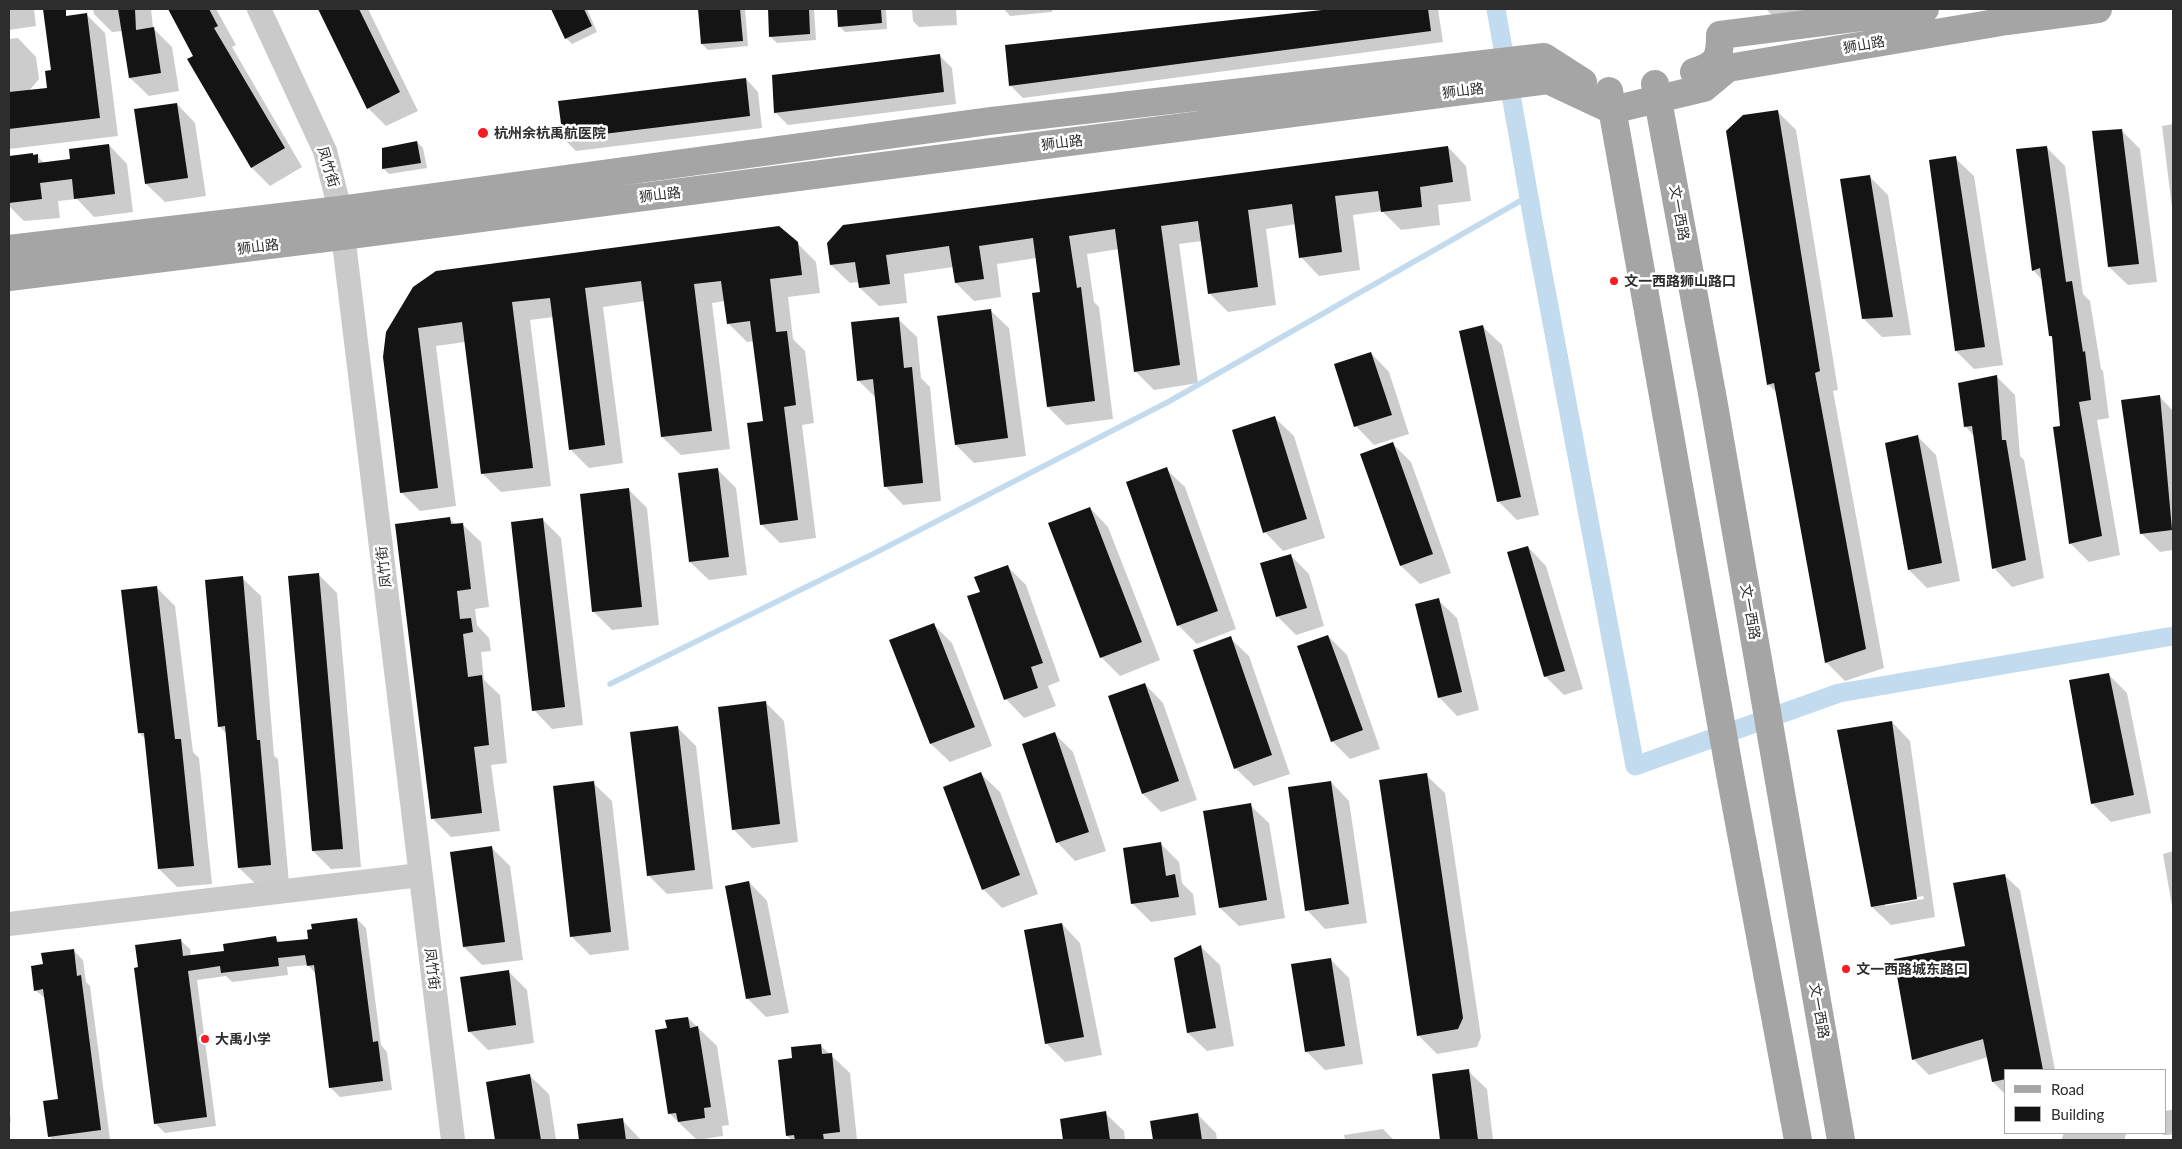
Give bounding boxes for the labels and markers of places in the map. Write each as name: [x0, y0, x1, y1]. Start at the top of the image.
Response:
place label: 杭州余杭禹航医院: [494, 125, 606, 141]
marker: 杭州余杭禹航医院: [476, 126, 490, 140]
place label: 文一西路狮山路口: [1624, 273, 1736, 289]
marker: 文一西路狮山路口: [1608, 275, 1620, 287]
place label: 文一西路城东路口: [1856, 961, 1968, 977]
marker: 文一西路城东路口: [1840, 963, 1852, 975]
place label: 大禹小学: [215, 1031, 271, 1047]
marker: 大禹小学: [199, 1033, 211, 1045]

